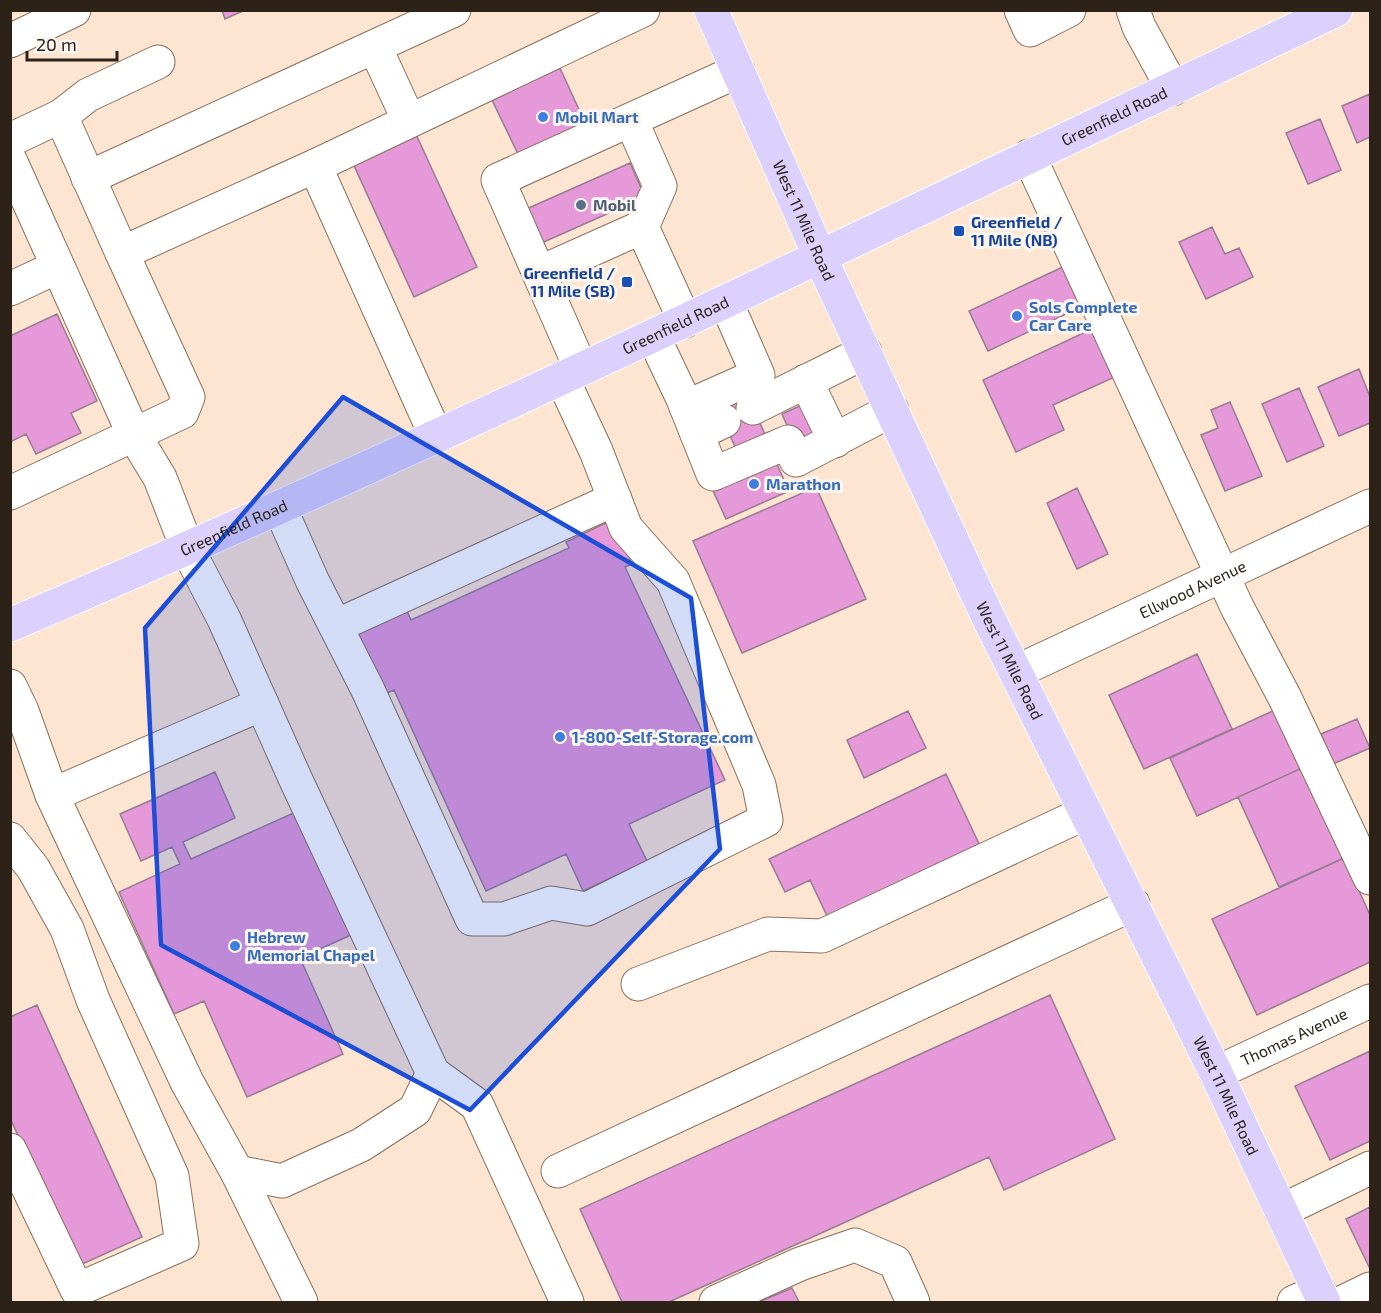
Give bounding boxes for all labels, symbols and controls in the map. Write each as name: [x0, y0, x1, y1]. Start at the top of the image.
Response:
scale bar: [27, 24, 117, 62]
text: 20 m: [36, 33, 77, 55]
street label: Greenfield Road: [1058, 82, 1170, 149]
place label: Mobil Mart: [555, 107, 639, 126]
marker: Mobil Mart: [536, 110, 550, 124]
street label: West 11 Mile Road: [769, 157, 840, 283]
place label: Mobil: [593, 195, 637, 214]
marker: Mobil: [574, 198, 588, 212]
place label: Greenfield / 11 Mile (NB): [971, 212, 1063, 249]
marker: Greenfield / 11 Mile (NB): [952, 224, 966, 238]
place label: Greenfield / 11 Mile (SB): [523, 263, 615, 300]
marker: Greenfield / 11 Mile (SB): [620, 275, 634, 289]
street label: Greenfield Road: [619, 291, 732, 358]
place label: Sols Complete Car Care: [1029, 297, 1137, 334]
marker: Sols Complete Car Care: [1010, 309, 1024, 323]
place label: Marathon: [766, 474, 841, 493]
marker: Marathon: [747, 477, 761, 491]
street label: Greenfield Road: [177, 495, 290, 559]
street label: Ellwood Avenue: [1136, 556, 1249, 622]
street label: West 11 Mile Road: [973, 598, 1048, 723]
place label: 1-800-Self-Storage.com: [572, 727, 753, 746]
marker: 1-800-Self-Storage.com: [553, 730, 567, 744]
place label: Hebrew Memorial Chapel: [247, 927, 376, 964]
marker: Hebrew Memorial Chapel: [228, 939, 242, 953]
street label: Thomas Avenue: [1237, 1003, 1350, 1069]
street label: West 11 Mile Road: [1190, 1033, 1263, 1158]

